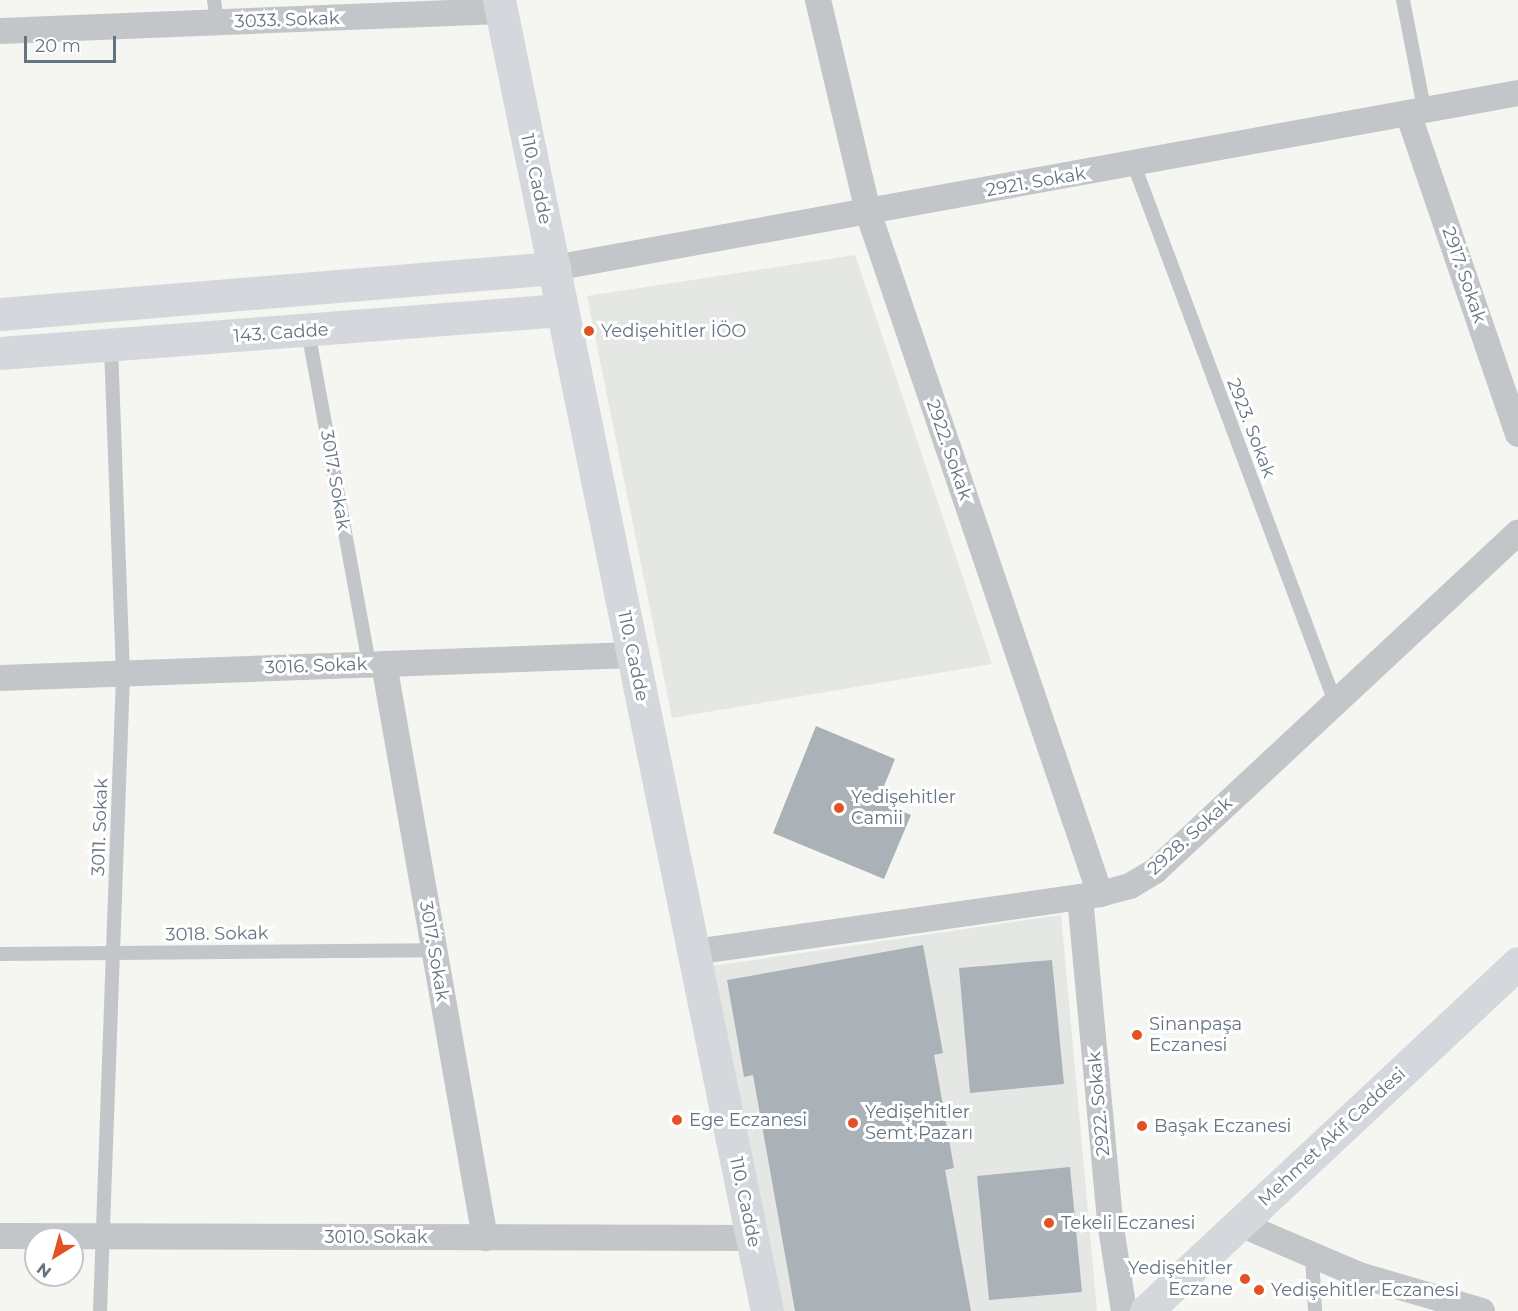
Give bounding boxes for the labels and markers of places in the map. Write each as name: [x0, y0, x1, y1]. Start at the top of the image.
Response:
place label: Yedişehitler İÖO: [601, 320, 746, 342]
marker: Yedişehitler İÖO: [582, 324, 596, 338]
place label: Yedişehitler Camii: [851, 787, 956, 830]
marker: Yedişehitler Camii: [832, 801, 846, 815]
place label: Sinanpaşa Eczanesi: [1149, 1014, 1242, 1056]
marker: Sinanpaşa Eczanesi: [1130, 1028, 1144, 1042]
place label: Yedişehitler Semt Pazarı: [865, 1102, 973, 1144]
place label: Ege Eczanesi: [689, 1109, 807, 1131]
marker: Ege Eczanesi: [670, 1113, 684, 1127]
place label: Başak Eczanesi: [1154, 1115, 1291, 1137]
marker: Yedişehitler Semt Pazarı: [846, 1116, 860, 1130]
marker: Başak Eczanesi: [1135, 1119, 1149, 1133]
place label: Tekeli Eczanesi: [1061, 1212, 1195, 1234]
marker: Tekeli Eczanesi: [1042, 1216, 1056, 1230]
place label: Yedişehitler Eczane: [1128, 1258, 1233, 1300]
marker: Yedişehitler Eczane: [1238, 1272, 1252, 1286]
place label: Yedişehitler Eczanesi: [1271, 1279, 1459, 1301]
marker: Yedişehitler Eczanesi: [1252, 1283, 1266, 1297]

